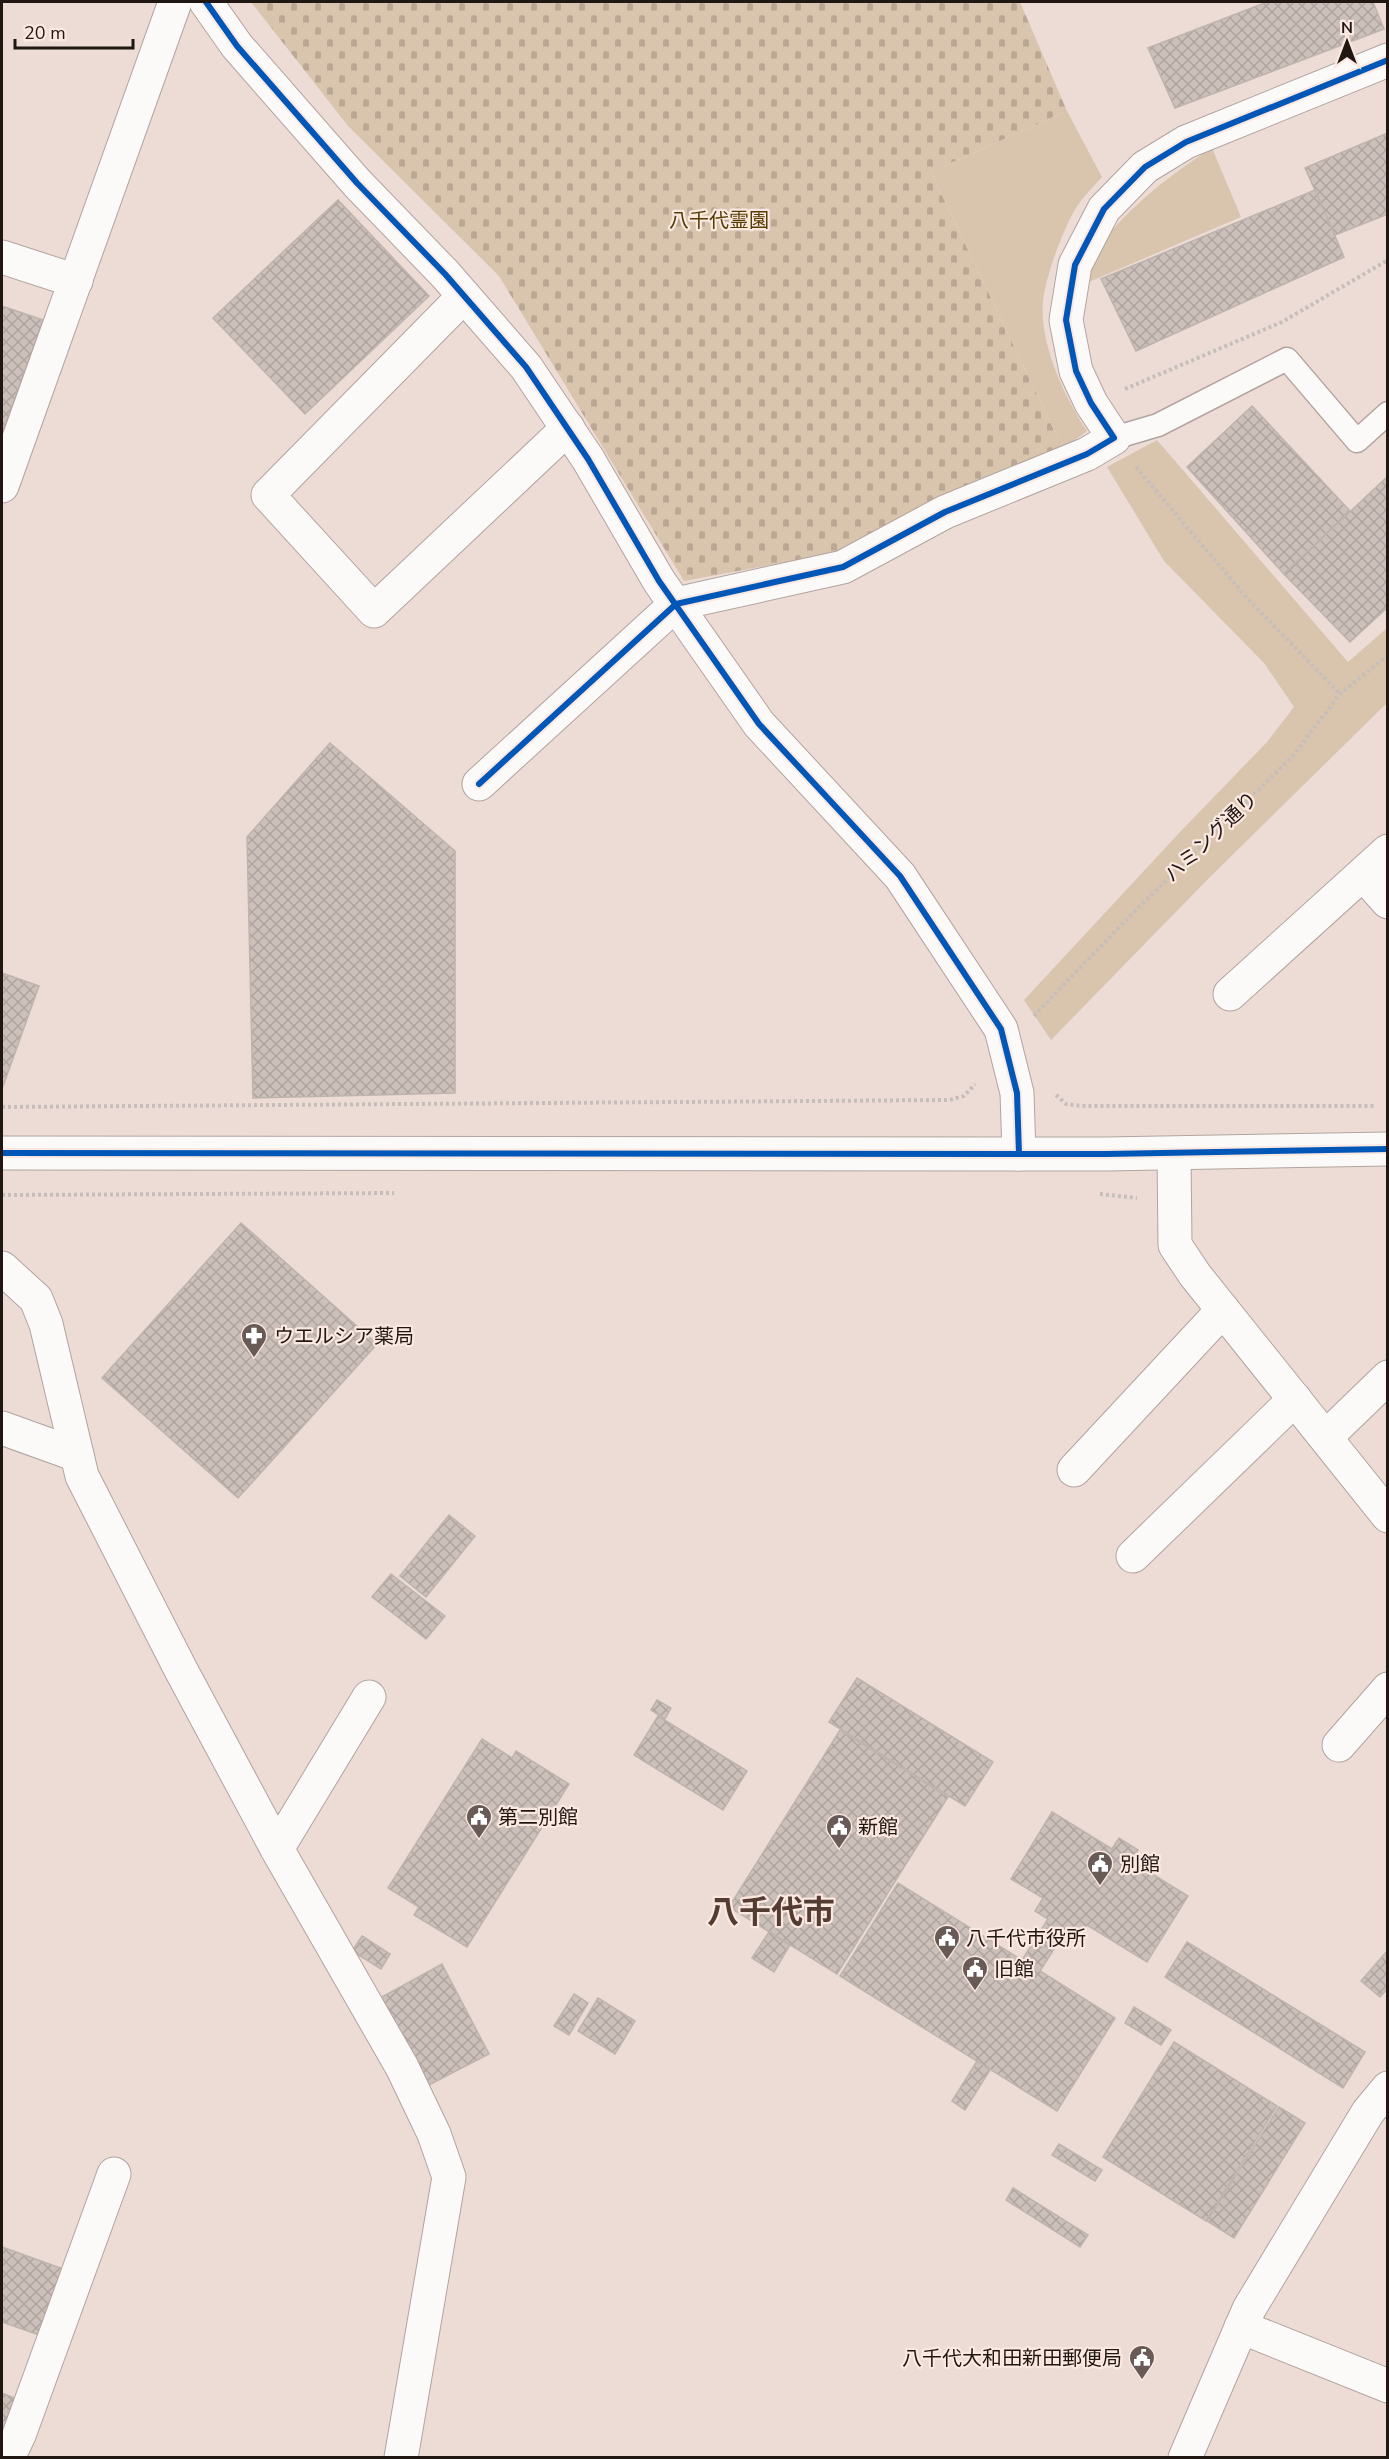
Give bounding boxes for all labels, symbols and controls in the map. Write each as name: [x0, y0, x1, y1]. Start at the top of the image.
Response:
scale bar: [15, 12, 134, 50]
north arrow: [1317, 12, 1377, 72]
text: N: [1341, 17, 1353, 39]
text: 20 m: [24, 21, 66, 45]
park label: 八千代霊園: [669, 207, 769, 234]
street label: ハミング通り: [1158, 786, 1264, 888]
pharmacy icon: ウエルシア薬局: [239, 1321, 269, 1359]
place label: ウエルシア薬局: [274, 1323, 414, 1350]
public building icon: 第二別館: [464, 1802, 494, 1840]
place label: 第二別館: [498, 1804, 578, 1831]
public building icon: 新館: [824, 1812, 854, 1850]
place label: 新館: [858, 1814, 898, 1841]
public building icon: 別館: [1085, 1849, 1115, 1887]
place label: 別館: [1120, 1851, 1160, 1878]
district label: 八千代市: [707, 1891, 835, 1934]
public building icon: 八千代市役所: [932, 1923, 962, 1961]
place label: 八千代市役所: [966, 1925, 1086, 1952]
public building icon: 旧館: [960, 1954, 990, 1992]
place label: 旧館: [994, 1956, 1034, 1983]
public building icon: 八千代大和田新田郵便局: [1127, 2343, 1157, 2381]
place label: 八千代大和田新田郵便局: [902, 2345, 1122, 2372]

